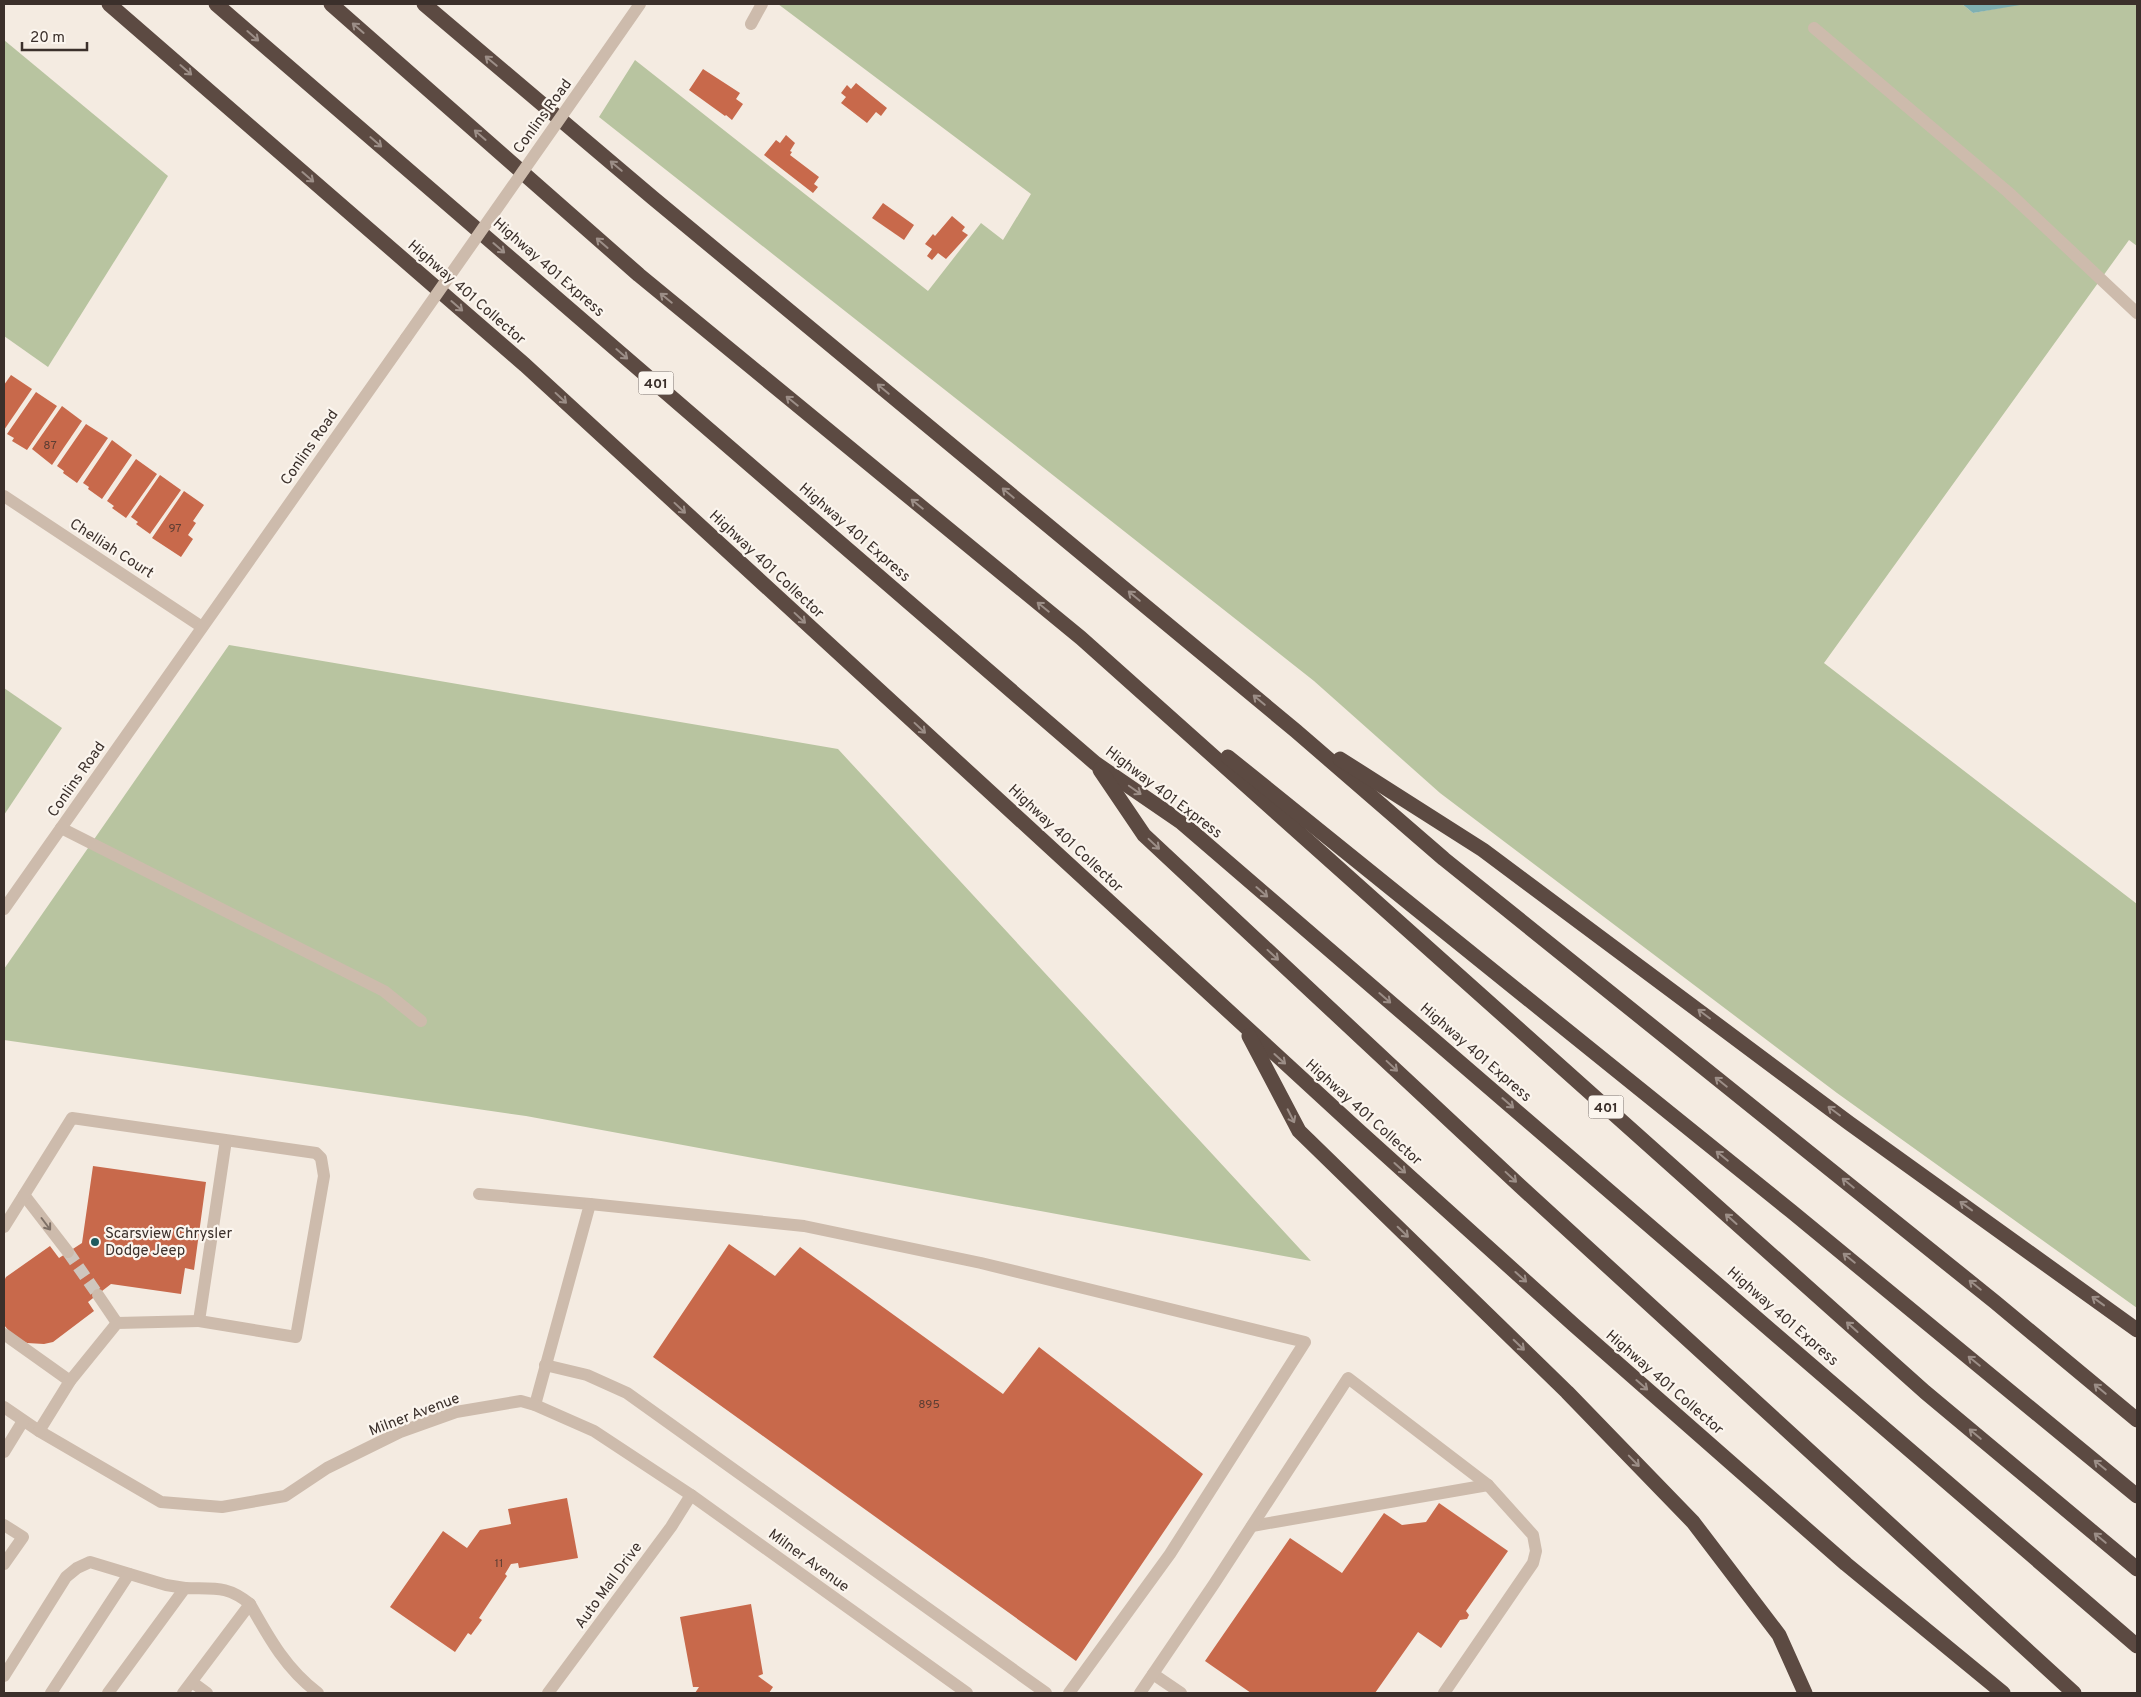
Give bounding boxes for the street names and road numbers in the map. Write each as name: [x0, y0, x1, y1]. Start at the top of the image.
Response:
street label: Conlins Road: [510, 76, 577, 158]
street label: Highway 401 Express: [488, 214, 608, 322]
street label: Highway 401 Collector: [403, 237, 529, 350]
road number: 401: [638, 372, 674, 394]
street label: Conlins Road: [277, 406, 343, 489]
street label: Highway 401 Express: [794, 479, 914, 587]
street label: Highway 401 Collector: [705, 507, 828, 623]
street label: Chelliah Court: [66, 515, 157, 583]
street label: Conlins Road: [44, 738, 110, 821]
street label: Highway 401 Express: [1101, 743, 1225, 843]
street label: Highway 401 Collector: [1004, 781, 1127, 897]
street label: Highway 401 Express: [1415, 999, 1535, 1107]
street label: Highway 401 Collector: [1301, 1056, 1425, 1171]
road number: 401: [1588, 1096, 1624, 1118]
street label: Highway 401 Express: [1722, 1263, 1842, 1371]
street label: Highway 401 Collector: [1601, 1327, 1727, 1440]
street label: Milner Avenue: [367, 1389, 463, 1441]
street label: Milner Avenue: [764, 1525, 852, 1597]
street label: Auto Mall Drive: [571, 1539, 647, 1633]

